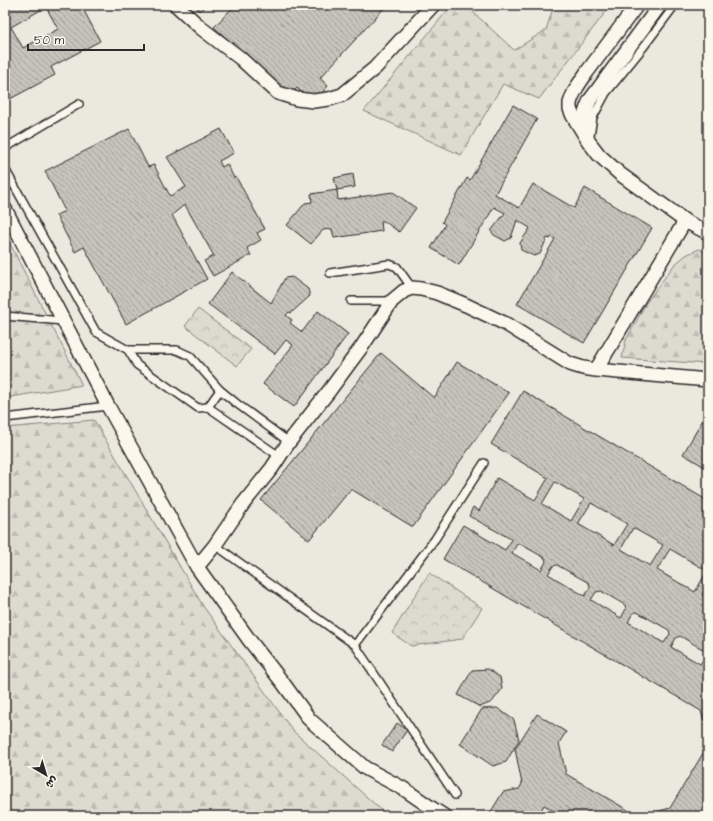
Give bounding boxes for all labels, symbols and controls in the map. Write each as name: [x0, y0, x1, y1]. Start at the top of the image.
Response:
scale bar: [28, 26, 144, 52]
text: 50 m: [34, 32, 65, 49]
north arrow: [26, 755, 66, 795]
text: ش: [42, 773, 61, 792]

